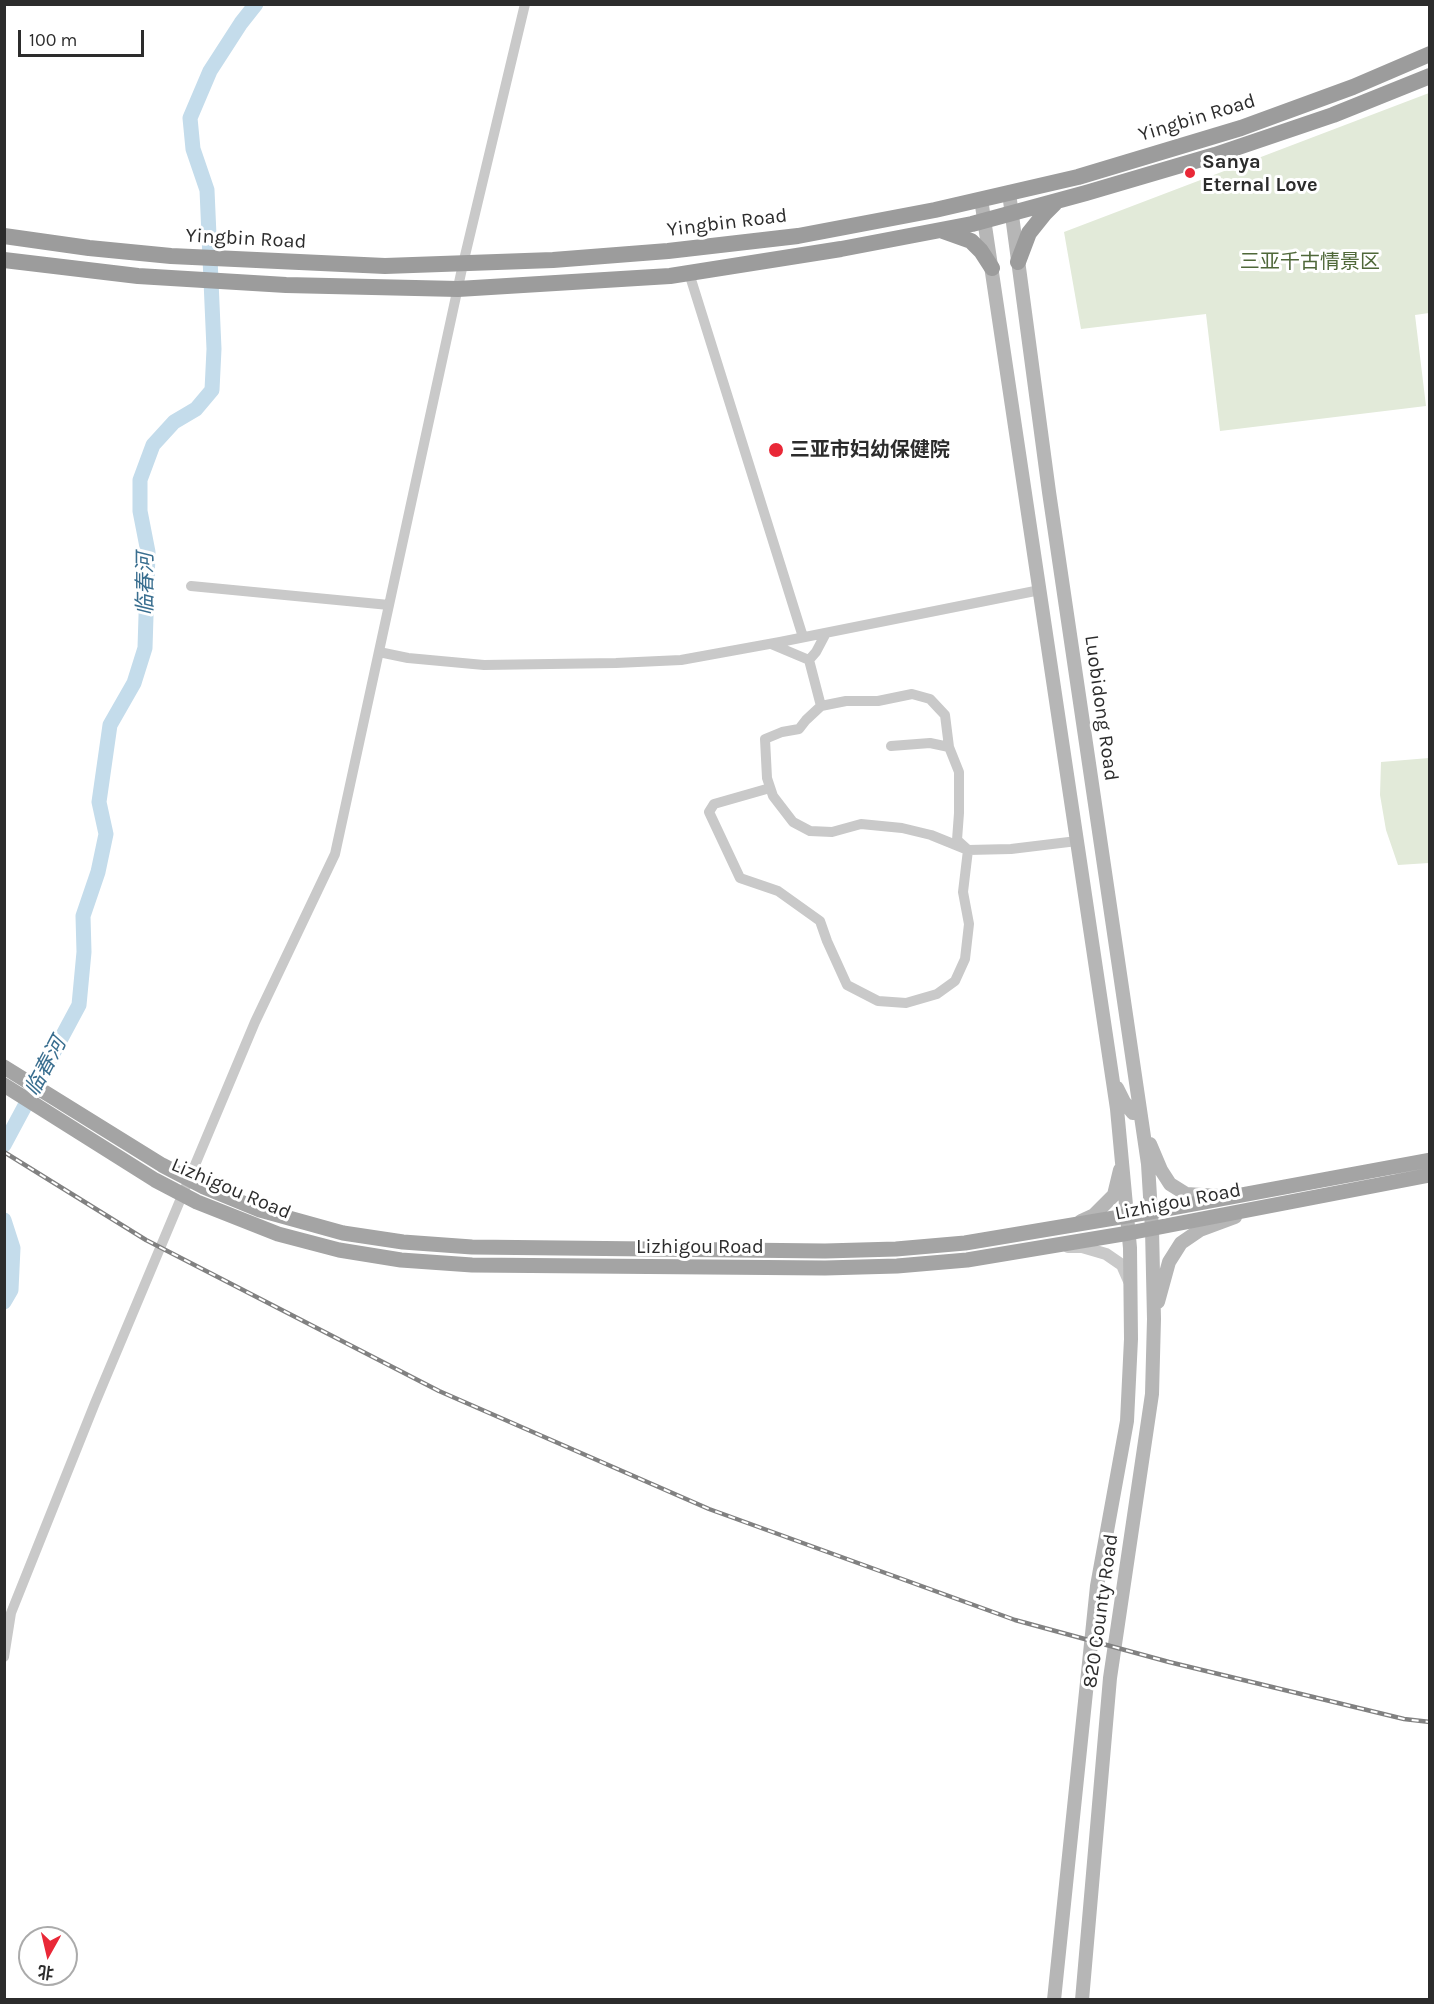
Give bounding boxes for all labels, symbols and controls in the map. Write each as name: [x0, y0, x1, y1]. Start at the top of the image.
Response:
scale bar: [21, 18, 147, 56]
text: 100 m: [29, 29, 77, 51]
street label: Yingbin Road: [1136, 89, 1258, 147]
place label: Sanya Eternal Love: [1202, 150, 1318, 197]
marker: Sanya Eternal Love: [1183, 166, 1197, 180]
street label: Yingbin Road: [666, 204, 788, 242]
street label: Yingbin Road: [185, 224, 307, 254]
park label: 三亚千古情景区: [1240, 250, 1380, 274]
place label: 三亚市妇幼保健院: [790, 438, 950, 462]
marker: 三亚市妇幼保健院: [767, 441, 785, 459]
water label: 临春河: [133, 553, 159, 615]
street label: Luobidong Road: [1079, 633, 1123, 783]
water label: 临春河: [20, 1033, 72, 1101]
street label: Lizhigou Road: [167, 1153, 295, 1225]
street label: Lizhigou Road: [1113, 1178, 1243, 1226]
street label: Lizhigou Road: [636, 1235, 764, 1259]
street label: 820 County Road: [1078, 1532, 1124, 1690]
north arrow: [18, 1926, 78, 1986]
text: 北: [36, 1962, 55, 1983]

